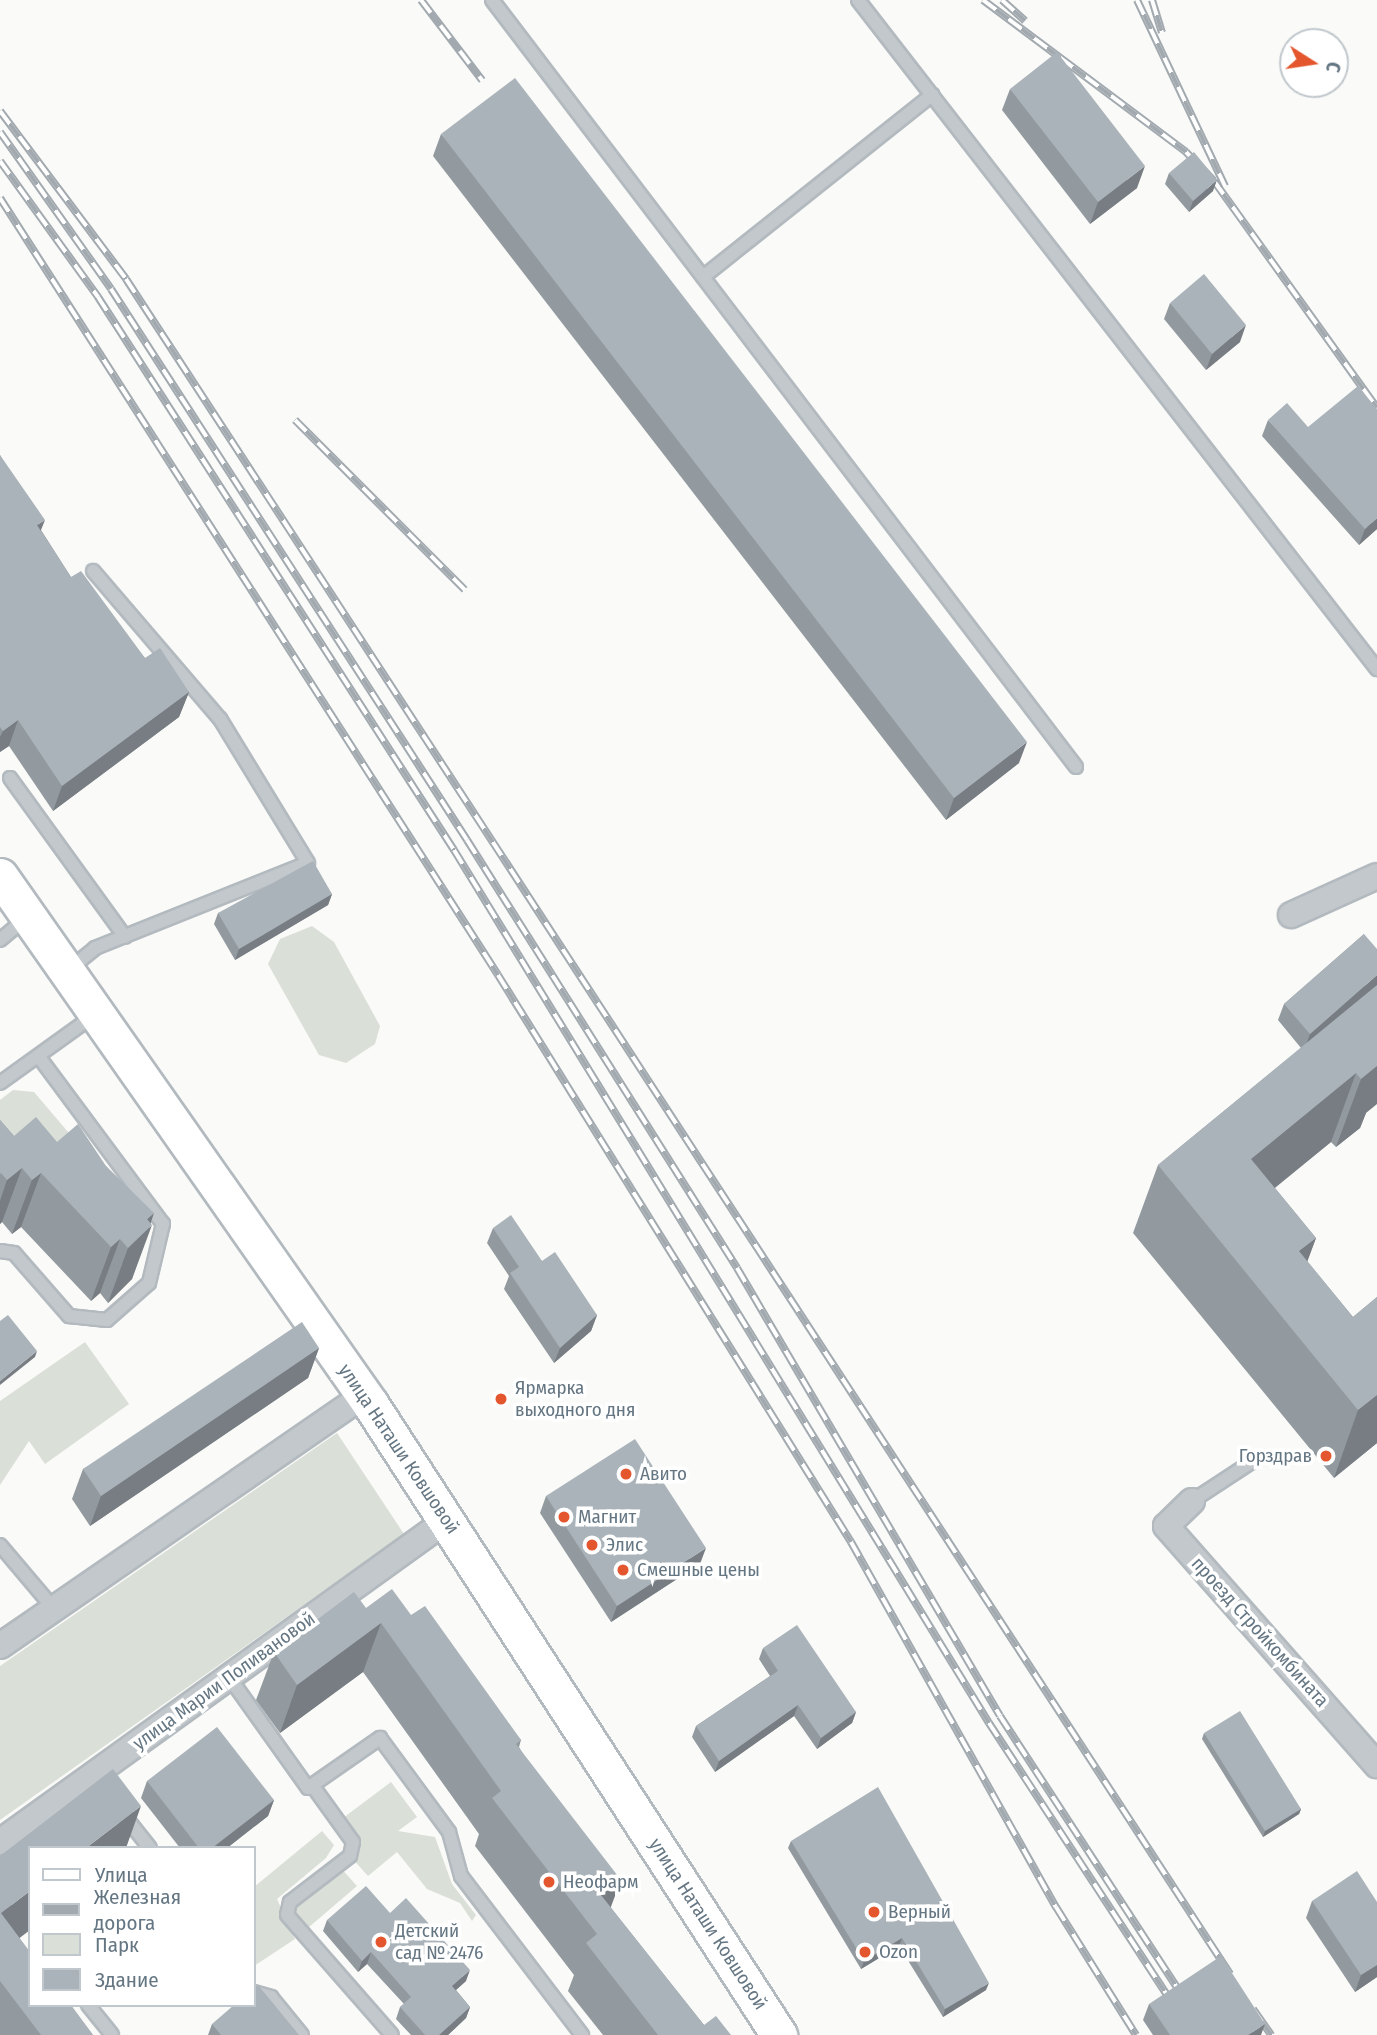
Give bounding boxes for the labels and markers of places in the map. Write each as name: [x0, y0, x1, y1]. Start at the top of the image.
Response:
place label: Ярмарка выходного дня: [515, 1377, 635, 1421]
marker: Ярмарка выходного дня: [493, 1391, 509, 1407]
place label: Горздрав: [1239, 1445, 1312, 1467]
marker: Горздрав: [1318, 1448, 1334, 1464]
place label: Авито: [640, 1463, 687, 1485]
marker: Авито: [618, 1466, 634, 1482]
place label: Магнит: [578, 1506, 636, 1528]
marker: Магнит: [556, 1509, 572, 1525]
place label: Элис: [606, 1534, 643, 1556]
marker: Элис: [584, 1537, 600, 1553]
place label: Смешные цены: [637, 1559, 760, 1581]
marker: Смешные цены: [615, 1562, 631, 1578]
place label: Неофарм: [563, 1871, 639, 1893]
marker: Неофарм: [541, 1874, 557, 1890]
place label: Верный: [888, 1901, 951, 1923]
marker: Верный: [866, 1904, 882, 1920]
place label: Детский сад № 2476: [395, 1920, 483, 1964]
marker: Детский сад № 2476: [373, 1934, 389, 1950]
place label: Ozon: [879, 1941, 918, 1963]
marker: Ozon: [857, 1944, 873, 1960]

